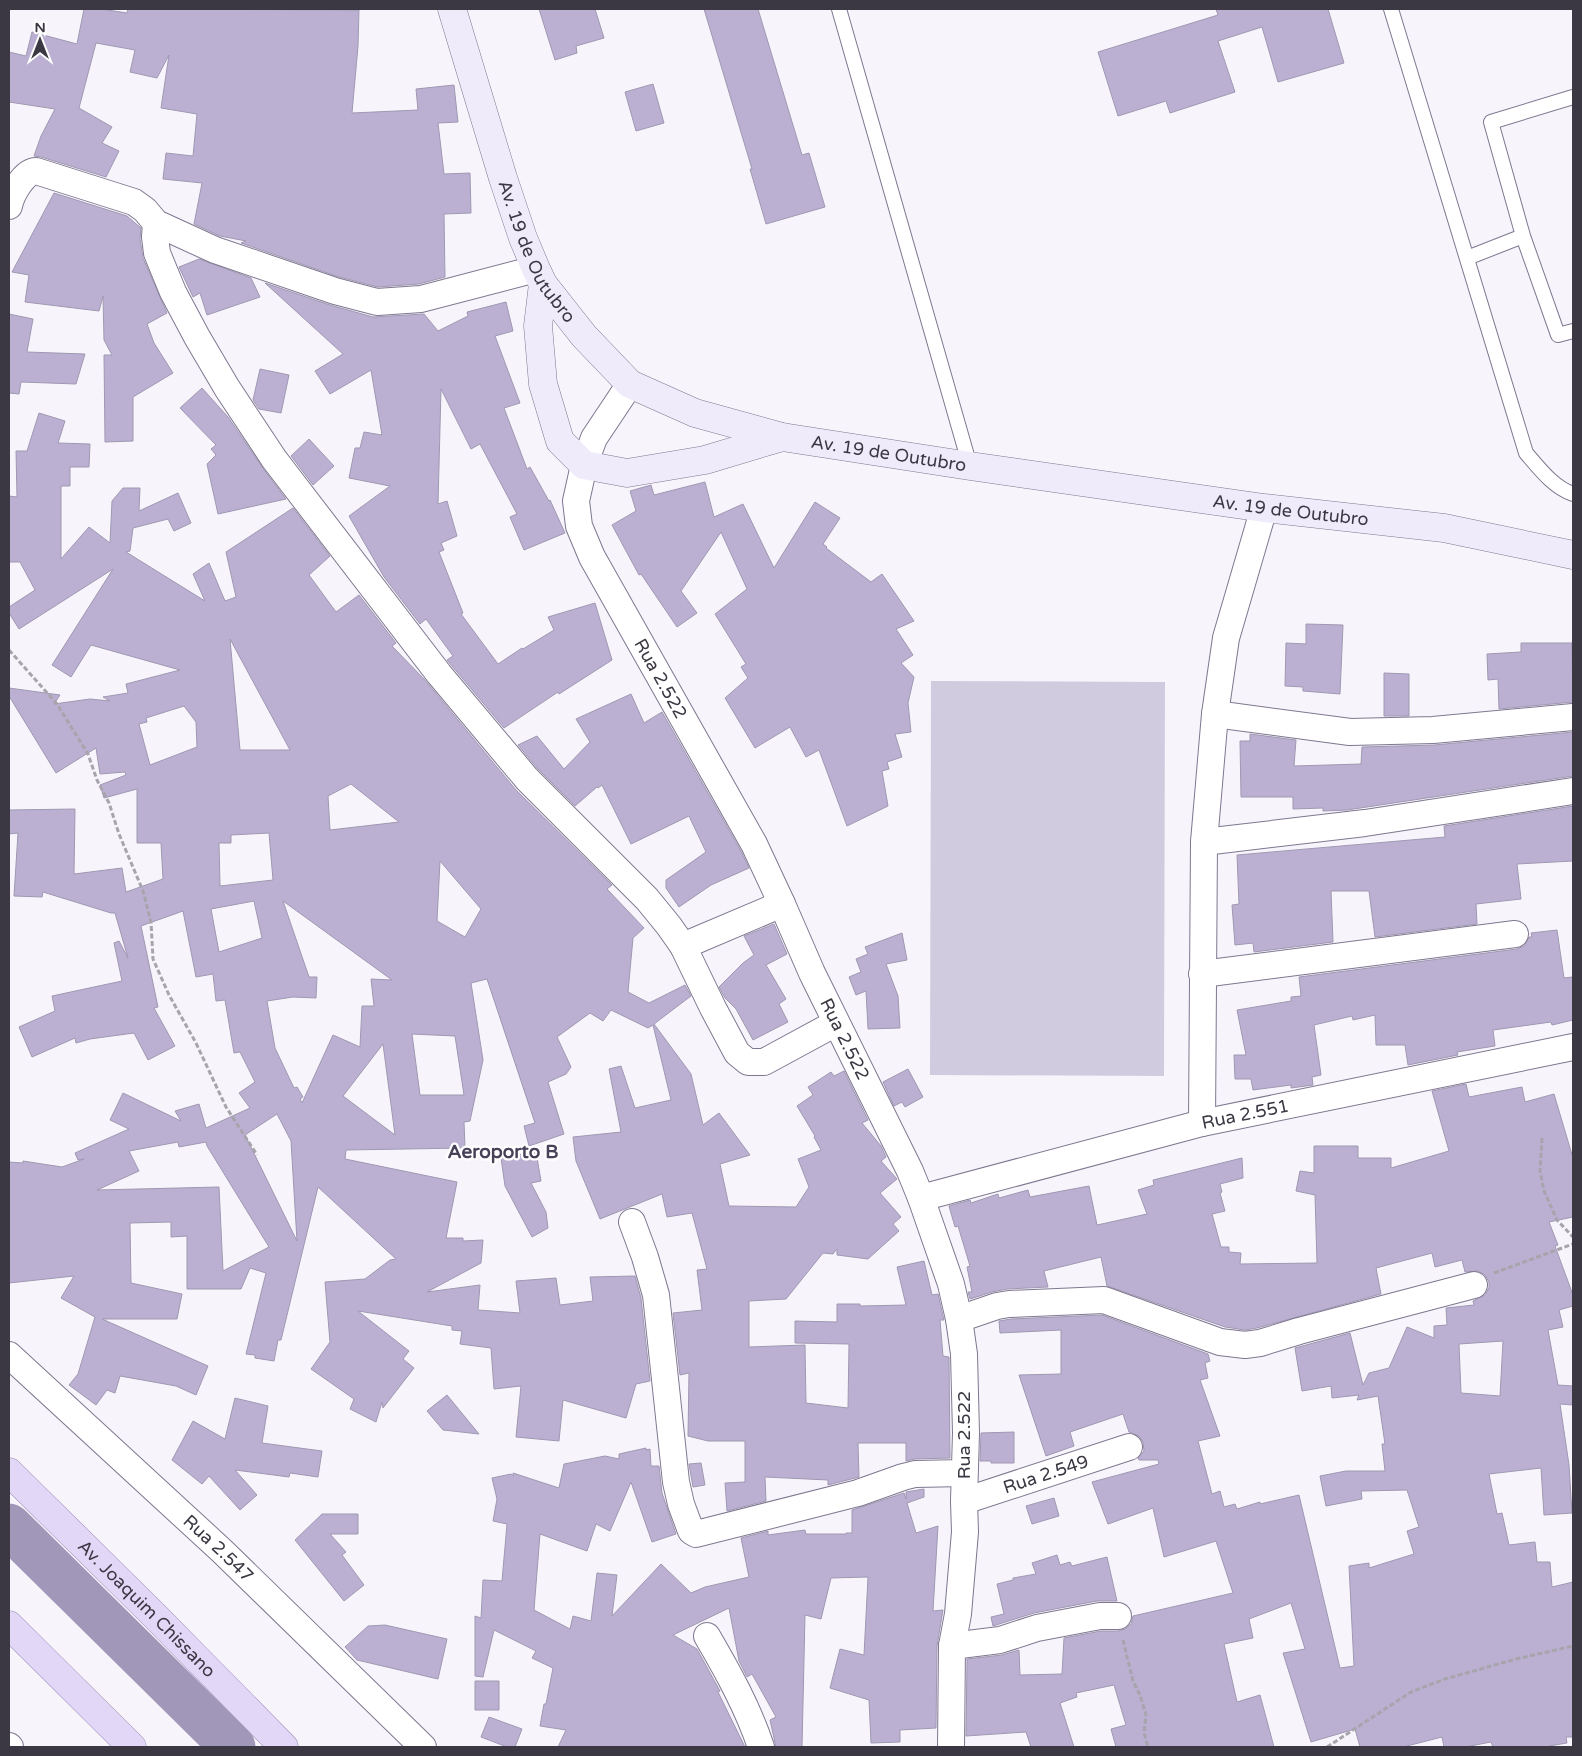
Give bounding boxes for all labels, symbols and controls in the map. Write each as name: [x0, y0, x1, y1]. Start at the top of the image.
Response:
north arrow: [15, 15, 65, 65]
text: N: [34, 19, 46, 36]
street label: Av. 19 de Outubro: [494, 177, 580, 327]
street label: Av. 19 de Outubro: [810, 431, 968, 476]
street label: Av. 19 de Outubro: [1211, 490, 1370, 531]
street label: Rua 2.522: [629, 635, 692, 723]
street label: Rua 2.522: [815, 994, 874, 1084]
street label: Rua 2.551: [1200, 1094, 1291, 1134]
district label: Aeroporto B: [448, 1141, 558, 1164]
street label: Rua 2.522: [953, 1391, 975, 1479]
street label: Rua 2.549: [1000, 1450, 1091, 1498]
street label: Rua 2.547: [179, 1510, 258, 1587]
street label: Av. Joaquim Chissano: [73, 1535, 220, 1682]

